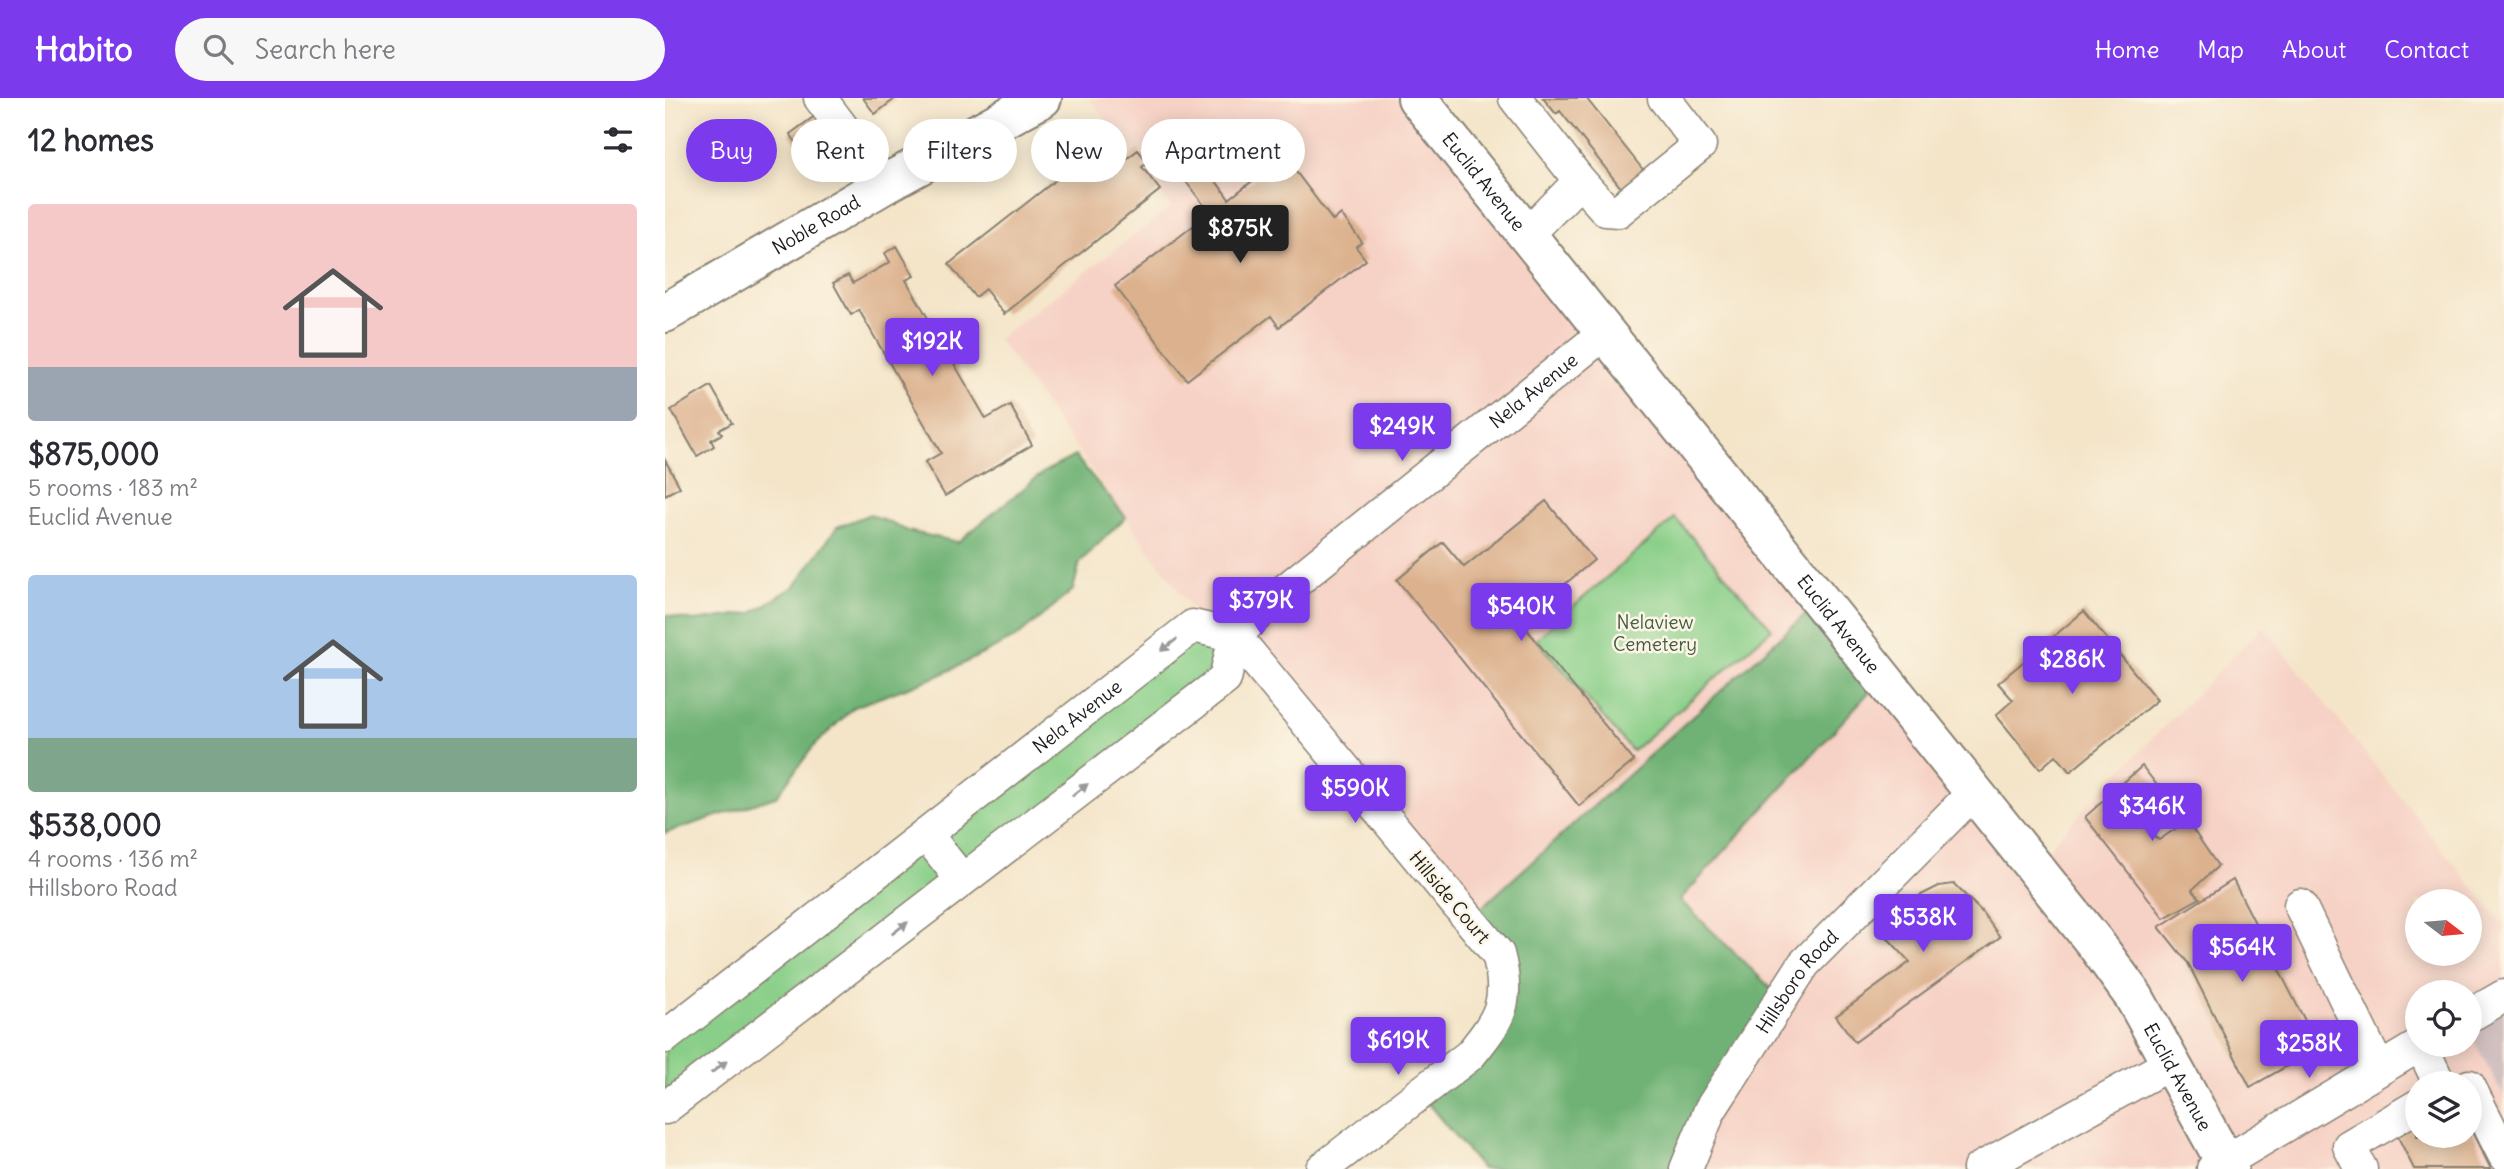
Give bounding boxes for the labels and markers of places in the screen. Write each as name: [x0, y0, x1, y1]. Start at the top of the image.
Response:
pin: $875K: [1191, 206, 1289, 265]
pin: $192K: [883, 318, 981, 378]
pin: $249K: [1353, 404, 1451, 463]
pin: $379K: [1212, 578, 1310, 637]
pin: $540K: [1472, 584, 1570, 643]
pin: $286K: [2023, 636, 2121, 696]
pin: $590K: [1306, 766, 1404, 825]
pin: $346K: [2103, 784, 2201, 843]
pin: $538K: [1874, 894, 1972, 954]
pin: $564K: [2193, 924, 2291, 984]
pin: $619K: [1349, 1018, 1447, 1077]
pin: $258K: [2260, 1020, 2358, 1080]

